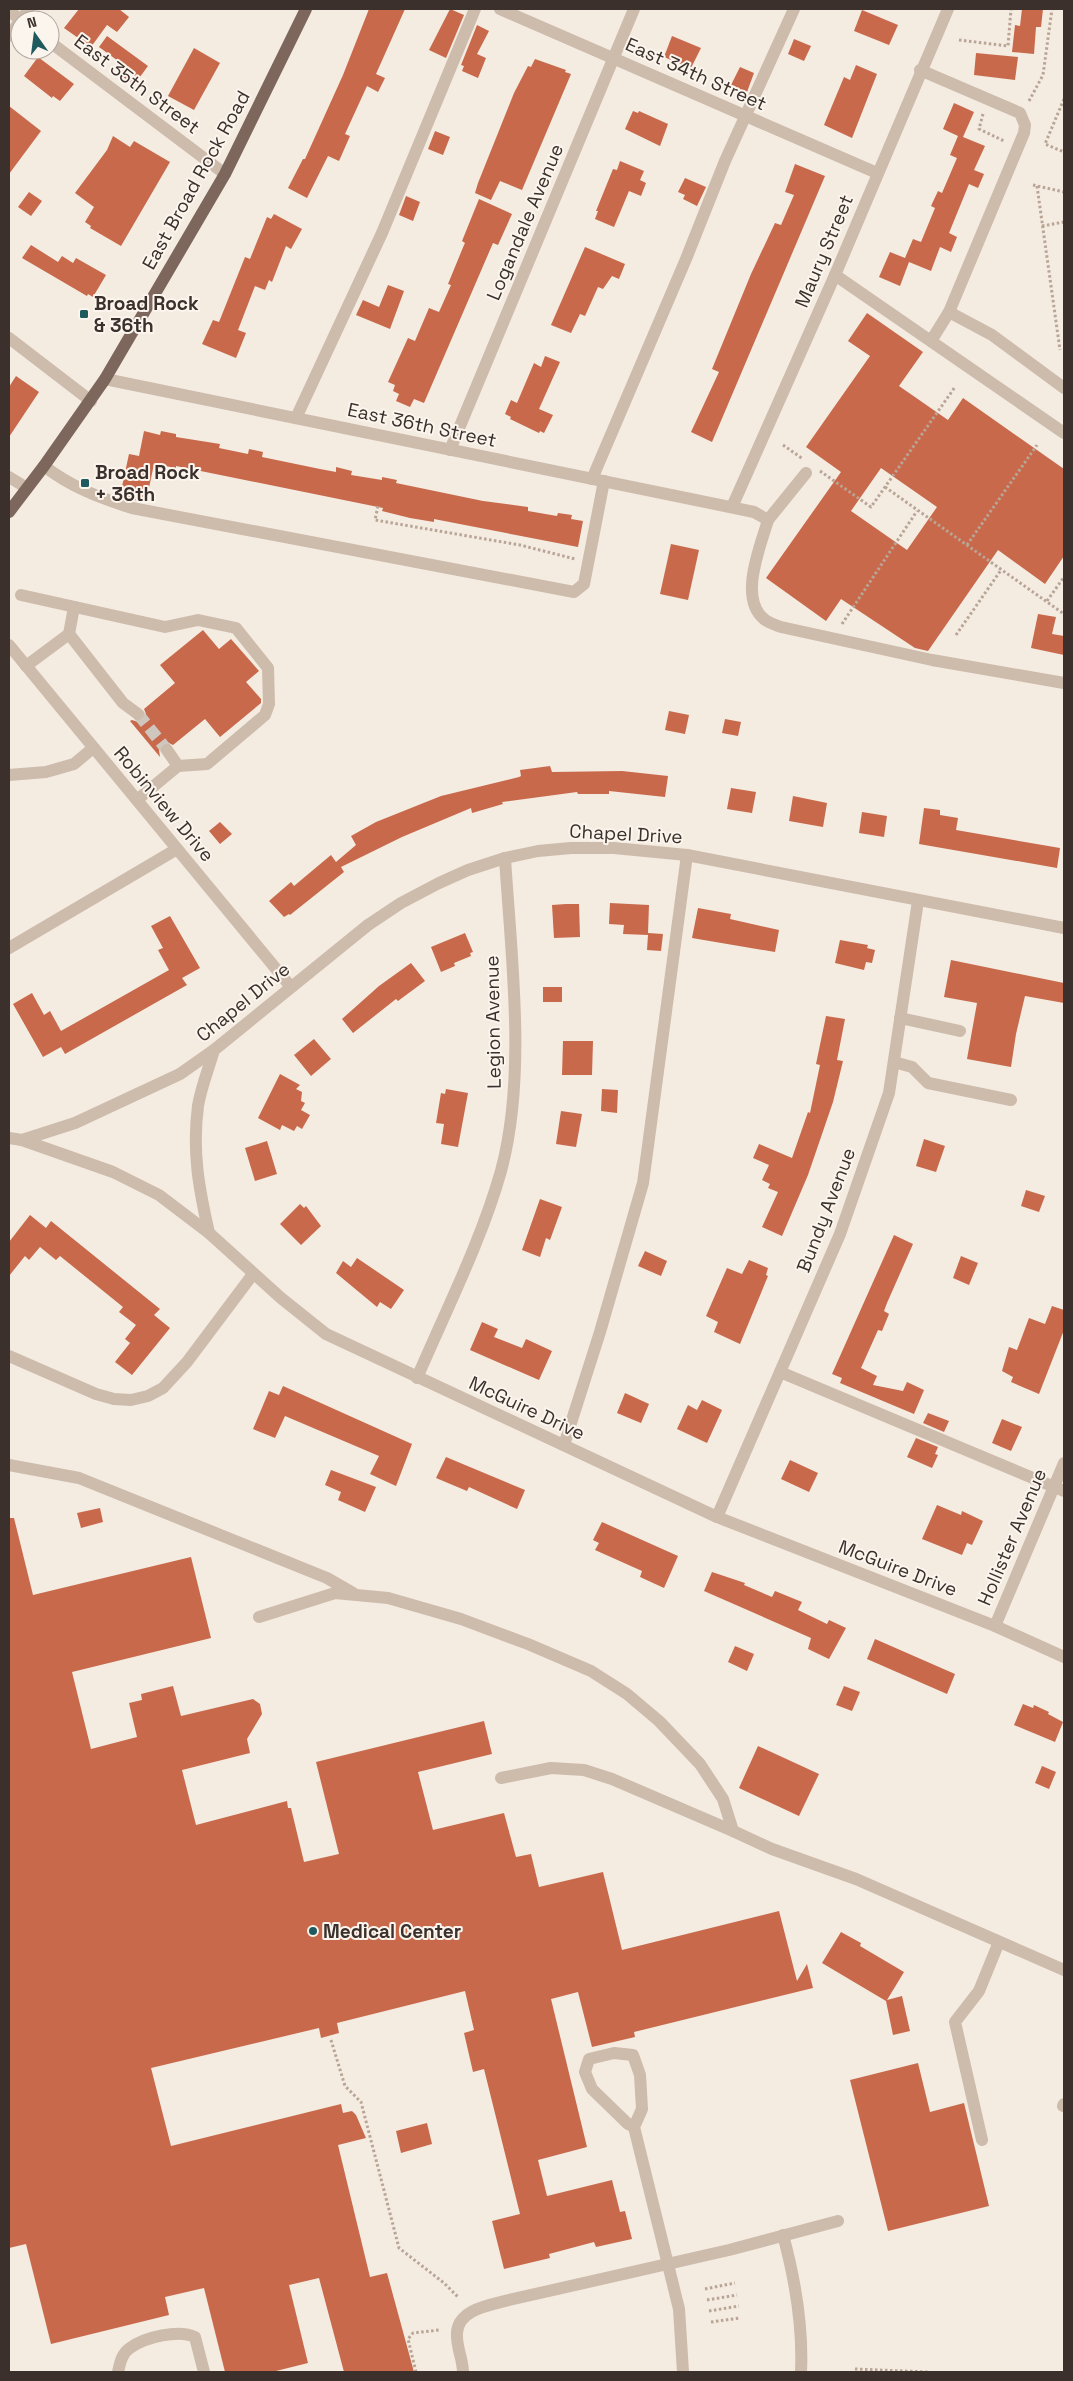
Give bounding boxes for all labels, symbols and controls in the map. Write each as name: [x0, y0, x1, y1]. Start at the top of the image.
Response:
north arrow: [10, 10, 60, 60]
text: N: [25, 13, 39, 32]
street label: East 35th Street: [69, 29, 205, 139]
street label: East 34th Street: [622, 32, 770, 116]
street label: East Broad Rock Road: [136, 86, 256, 274]
street label: Logandale Avenue: [481, 140, 569, 304]
street label: Maury Street: [789, 191, 859, 311]
place label: Broad Rock & 36th: [94, 291, 199, 338]
marker: Broad Rock & 36th: [78, 308, 90, 320]
street label: East 36th Street: [345, 397, 499, 453]
place label: Broad Rock + 36th: [95, 460, 200, 507]
marker: Broad Rock + 36th: [79, 477, 91, 489]
street label: Robinview Drive: [108, 741, 220, 867]
street label: Chapel Drive: [569, 819, 683, 849]
street label: Legion Avenue: [479, 955, 507, 1089]
street label: Chapel Drive: [191, 957, 295, 1047]
street label: Bundy Avenue: [791, 1144, 861, 1276]
street label: McGuire Drive: [465, 1370, 589, 1446]
street label: Hollister Avenue: [972, 1465, 1052, 1609]
street label: McGuire Drive: [835, 1534, 961, 1602]
place label: Medical Center: [323, 1919, 461, 1944]
marker: Medical Center: [307, 1925, 319, 1937]

